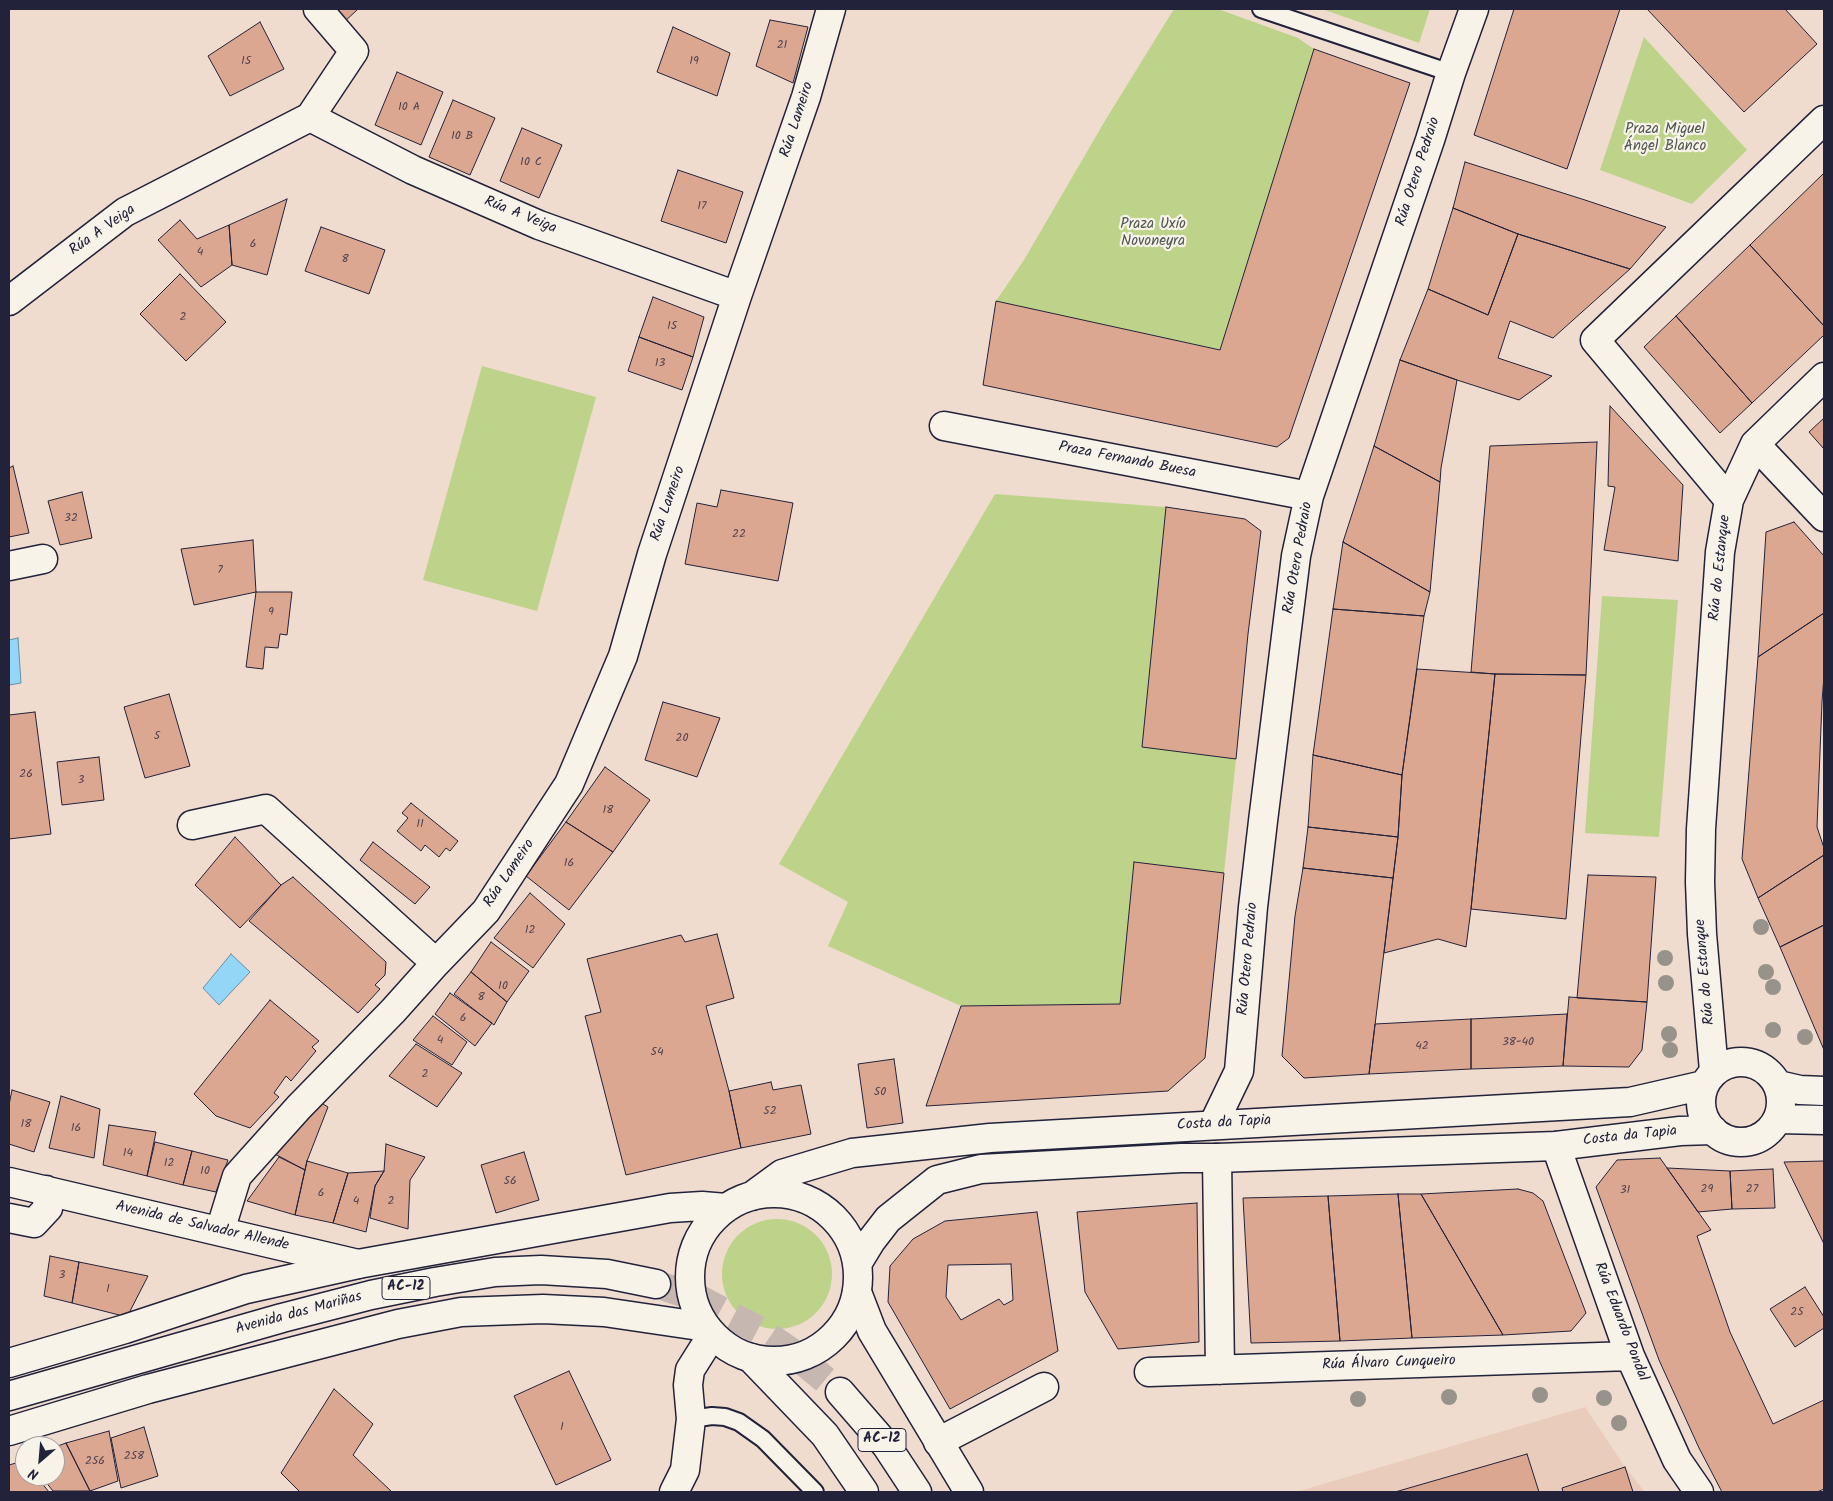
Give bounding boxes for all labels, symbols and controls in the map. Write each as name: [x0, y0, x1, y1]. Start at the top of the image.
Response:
house number: 21: [777, 39, 787, 53]
house number: 15: [241, 55, 251, 69]
house number: 19: [689, 55, 699, 69]
street label: Rúa Lameiro: [777, 80, 819, 160]
house number: 10 A: [398, 101, 420, 115]
street label: Rúa Otero Pedraio: [1393, 115, 1445, 229]
park label: Praza Miguel Ángel Blanco: [1624, 121, 1706, 156]
house number: 10 B: [451, 130, 473, 144]
house number: 10 C: [520, 156, 542, 170]
street label: Rúa A Veiga: [481, 193, 559, 239]
house number: 17: [697, 200, 707, 214]
street label: Rúa A Veiga: [66, 202, 140, 260]
park label: Praza Uxío Novoneyra: [1120, 216, 1186, 251]
house number: 6: [250, 238, 256, 252]
house number: 4: [197, 246, 203, 260]
house number: 8: [341, 253, 349, 267]
house number: 2: [180, 311, 186, 325]
house number: 15: [667, 320, 677, 334]
house number: 13: [655, 357, 665, 371]
street label: Praza Fernando Buesa: [1057, 439, 1197, 483]
street label: Rúa Lameiro: [648, 464, 690, 544]
street label: Rúa Otero Pedraio: [1280, 501, 1318, 615]
house number: 32: [64, 512, 78, 526]
street label: Rúa do Estanque: [1706, 514, 1736, 622]
house number: 22: [732, 528, 746, 542]
house number: 7: [217, 564, 223, 578]
house number: 9: [268, 606, 274, 620]
house number: 5: [154, 730, 160, 744]
house number: 20: [676, 732, 688, 746]
house number: 26: [19, 768, 33, 782]
house number: 3: [78, 774, 84, 788]
house number: 18: [603, 804, 613, 818]
house number: 11: [416, 818, 424, 832]
street label: Rúa Lameiro: [481, 837, 539, 911]
house number: 16: [564, 857, 574, 871]
street label: Rúa Otero Pedraio: [1235, 902, 1263, 1016]
street label: Rúa do Estanque: [1692, 918, 1720, 1026]
house number: 12: [525, 924, 535, 938]
house number: 10: [498, 980, 508, 994]
house number: 8: [477, 991, 485, 1005]
house number: 6: [460, 1012, 466, 1026]
house number: 4: [437, 1034, 443, 1048]
house number: 38-40: [1502, 1036, 1534, 1050]
house number: 42: [1415, 1040, 1429, 1054]
house number: 54: [650, 1046, 664, 1060]
house number: 2: [422, 1068, 428, 1082]
house number: 50: [874, 1086, 886, 1100]
house number: 52: [763, 1105, 777, 1119]
street label: Costa da Tapia: [1176, 1113, 1272, 1135]
house number: 18: [21, 1118, 31, 1132]
house number: 16: [71, 1122, 81, 1136]
street label: Costa da Tapia: [1582, 1123, 1678, 1151]
house number: 14: [123, 1147, 133, 1161]
house number: 12: [164, 1157, 174, 1171]
house number: 10: [200, 1165, 210, 1179]
house number: 56: [503, 1175, 517, 1189]
house number: 29: [1701, 1183, 1713, 1197]
house number: 27: [1746, 1183, 1758, 1197]
house number: 31: [1620, 1184, 1630, 1198]
house number: 6: [318, 1187, 324, 1201]
house number: 4: [353, 1195, 359, 1209]
house number: 2: [388, 1195, 394, 1209]
street label: Avenida de Salvador Allende: [114, 1198, 290, 1256]
street label: Rúa Eduardo Pondal: [1589, 1260, 1651, 1384]
house number: 3: [59, 1269, 65, 1283]
road number: AC-12: [382, 1276, 430, 1300]
house number: 1: [106, 1283, 110, 1297]
street label: Avenida das Mariñas: [234, 1288, 364, 1340]
house number: 25: [1790, 1306, 1804, 1320]
street label: Rúa Álvaro Cunqueiro: [1322, 1353, 1456, 1375]
house number: 1: [560, 1421, 564, 1435]
road number: AC-12: [858, 1428, 906, 1452]
north arrow: [15, 1436, 65, 1486]
house number: 258: [124, 1450, 144, 1464]
house number: 256: [85, 1455, 105, 1469]
text: N: [25, 1462, 43, 1485]

